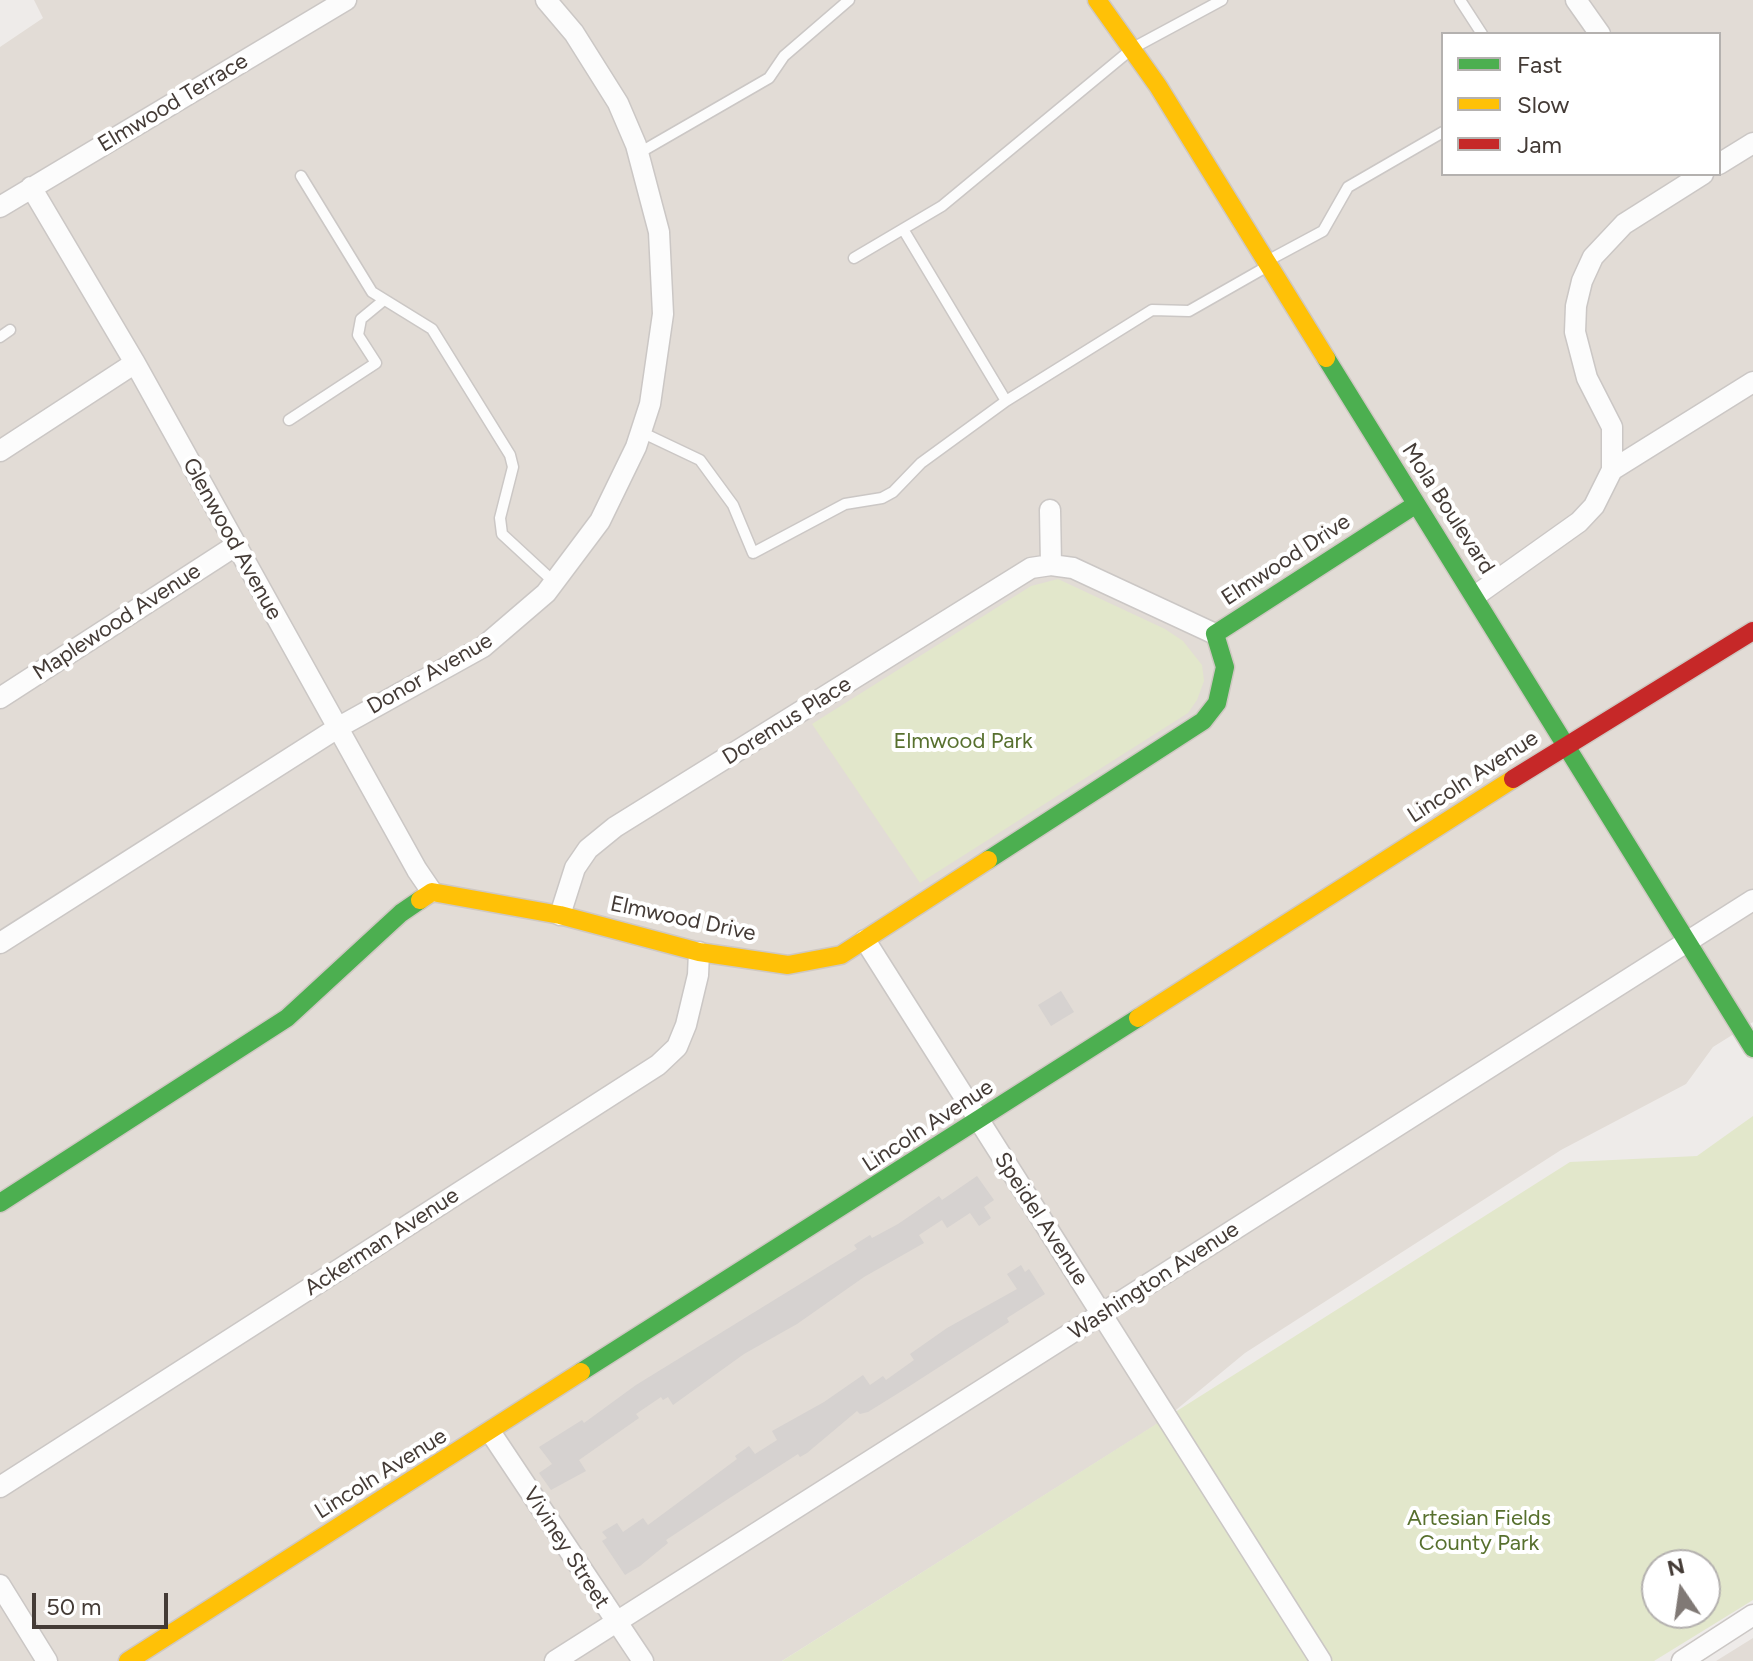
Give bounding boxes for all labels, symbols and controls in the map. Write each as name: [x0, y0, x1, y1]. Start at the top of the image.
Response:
legend: [1441, 32, 1721, 176]
street label: Elmwood Terrace: [93, 48, 253, 158]
text: Fast: [1517, 50, 1562, 79]
text: Slow: [1517, 90, 1569, 119]
text: Jam: [1517, 130, 1562, 159]
street label: Mola Boulevard: [1396, 439, 1500, 579]
street label: Glenwood Avenue: [177, 453, 287, 625]
street label: Elmwood Drive: [1217, 509, 1355, 611]
street label: Maplewood Avenue: [28, 558, 206, 686]
street label: Donor Avenue: [363, 628, 497, 720]
street label: Doremus Place: [718, 671, 856, 771]
street label: Lincoln Avenue: [1403, 725, 1543, 829]
park label: Elmwood Park: [893, 729, 1033, 755]
street label: Elmwood Drive: [608, 891, 758, 947]
street label: Lincoln Avenue: [858, 1074, 998, 1178]
street label: Speidel Avenue: [988, 1148, 1094, 1290]
street label: Ackerman Avenue: [300, 1182, 464, 1302]
street label: Washington Avenue: [1064, 1216, 1244, 1346]
street label: Lincoln Avenue: [310, 1423, 452, 1525]
street label: Viviney Street: [517, 1482, 615, 1614]
park label: Artesian Fields County Park: [1407, 1506, 1551, 1558]
north arrow: [1641, 1549, 1721, 1629]
text: N: [1665, 1552, 1687, 1582]
scale bar: [36, 1577, 172, 1627]
text: 50 m: [46, 1592, 102, 1621]

